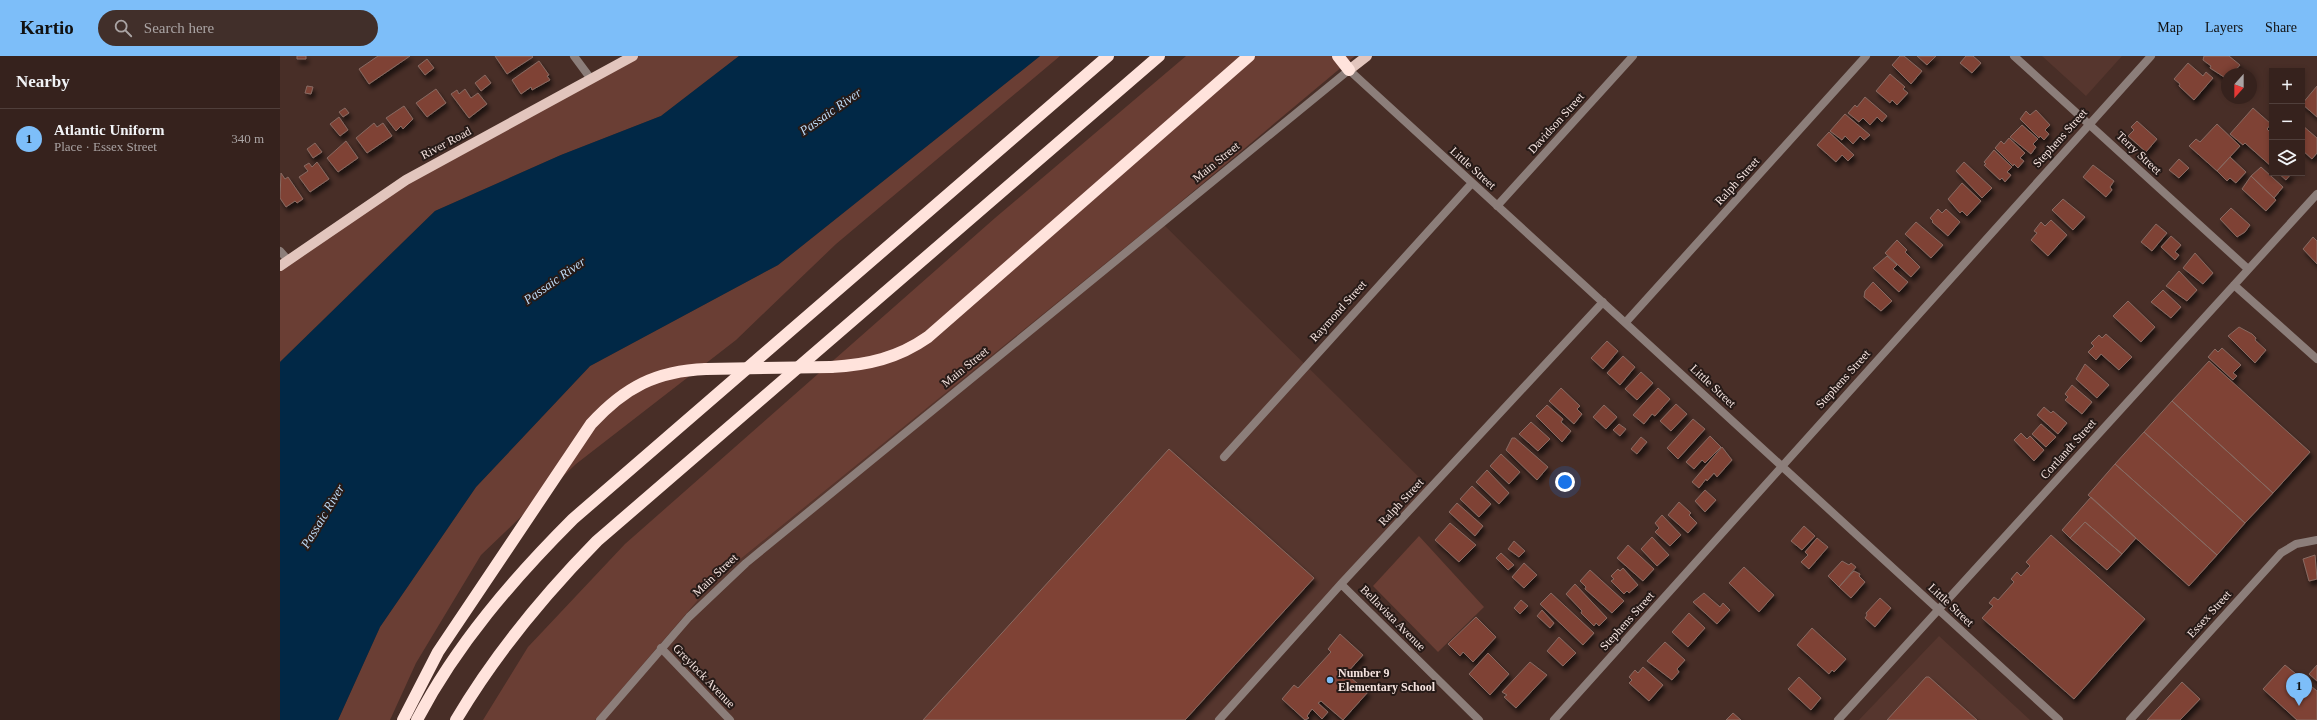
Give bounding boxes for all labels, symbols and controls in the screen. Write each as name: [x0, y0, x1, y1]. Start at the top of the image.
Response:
search box: [98, 10, 378, 46]
text: Kartio: [20, 17, 74, 38]
icon: search: [112, 17, 134, 39]
text: Search here: [144, 20, 214, 36]
text: Map: [2157, 20, 2183, 35]
text: Layers: [2205, 20, 2243, 35]
text: Share: [2265, 20, 2297, 35]
north arrow: [2221, 68, 2257, 104]
map controls: [2269, 68, 2305, 176]
button: +: [2269, 68, 2305, 104]
text: Nearby: [16, 72, 70, 91]
water label: Passaic River: [796, 84, 865, 139]
street label: Davidson Street: [1525, 89, 1587, 156]
button: −: [2269, 104, 2305, 140]
street label: Stephens Street: [2030, 105, 2091, 170]
text: Atlantic Uniform: [54, 122, 164, 138]
street label: River Road: [418, 124, 474, 162]
street label: Terry Street: [2113, 129, 2165, 178]
text: 1: [26, 131, 32, 146]
text: 340 m: [231, 131, 264, 146]
street label: Main Street: [1190, 138, 1243, 185]
text: Place · Essex Street: [54, 139, 157, 154]
button: layers: [2269, 140, 2305, 176]
street label: Little Street: [1447, 144, 1499, 193]
street label: Ralph Street: [1712, 154, 1763, 208]
water label: Passaic River: [520, 253, 589, 308]
street label: Raymond Street: [1307, 277, 1370, 345]
street label: Main Street: [939, 343, 992, 390]
street label: Stephens Street: [1813, 346, 1874, 411]
street label: Little Street: [1687, 361, 1739, 411]
street label: Cortlandt Street: [2037, 415, 2099, 482]
your location: [1555, 472, 1575, 492]
street label: Ralph Street: [1376, 475, 1427, 529]
water label: Passaic River: [297, 481, 348, 552]
street label: Main Street: [690, 550, 741, 599]
street label: Little Street: [1925, 580, 1977, 630]
street label: Bellavista Avenue: [1357, 582, 1429, 654]
street label: Essex Street: [2184, 587, 2234, 641]
street label: Stephens Street: [1597, 588, 1658, 653]
street label: Greylock Avenue: [670, 641, 738, 711]
place label: Number 9 Elementary School: [1338, 666, 1436, 694]
pin: 1: [2286, 673, 2312, 706]
marker: Number 9 Elementary School: [1325, 675, 1335, 685]

